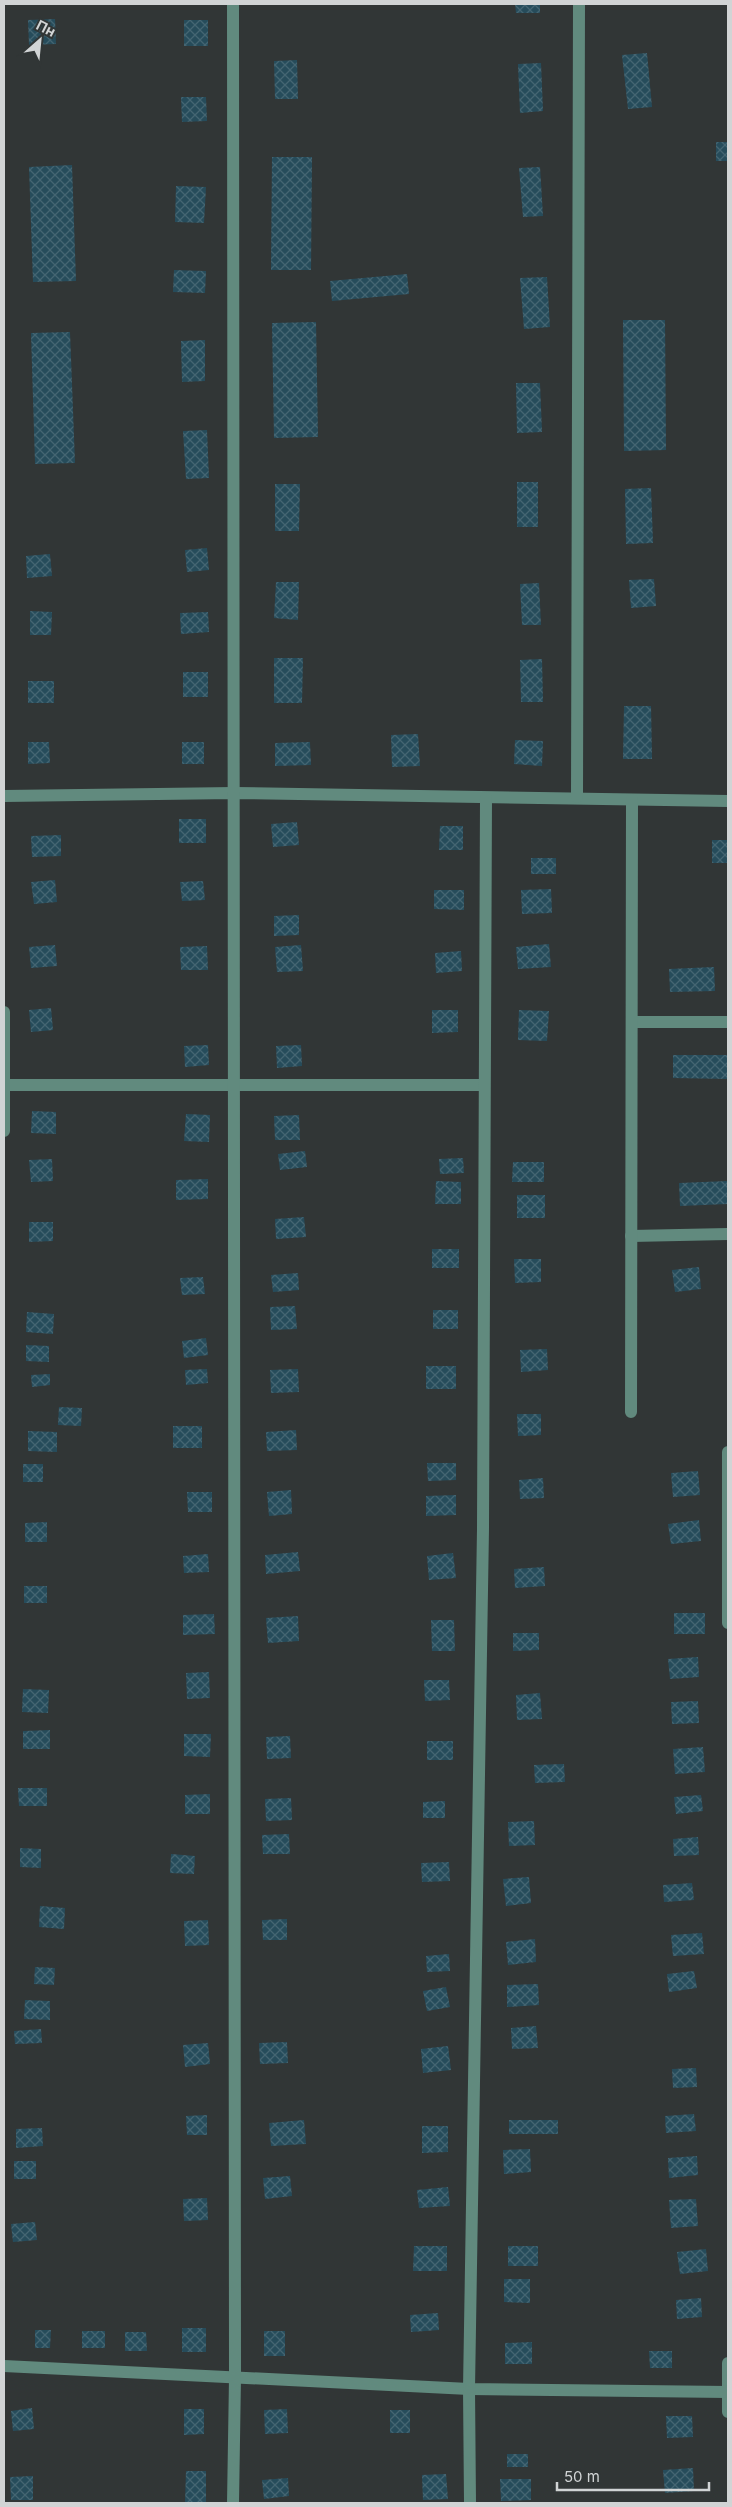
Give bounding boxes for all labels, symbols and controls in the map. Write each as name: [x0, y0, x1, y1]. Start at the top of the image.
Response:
north arrow: [15, 15, 65, 65]
text: Пн: [34, 16, 59, 40]
scale bar: [557, 2460, 710, 2492]
text: 50 m: [564, 2467, 600, 2486]

